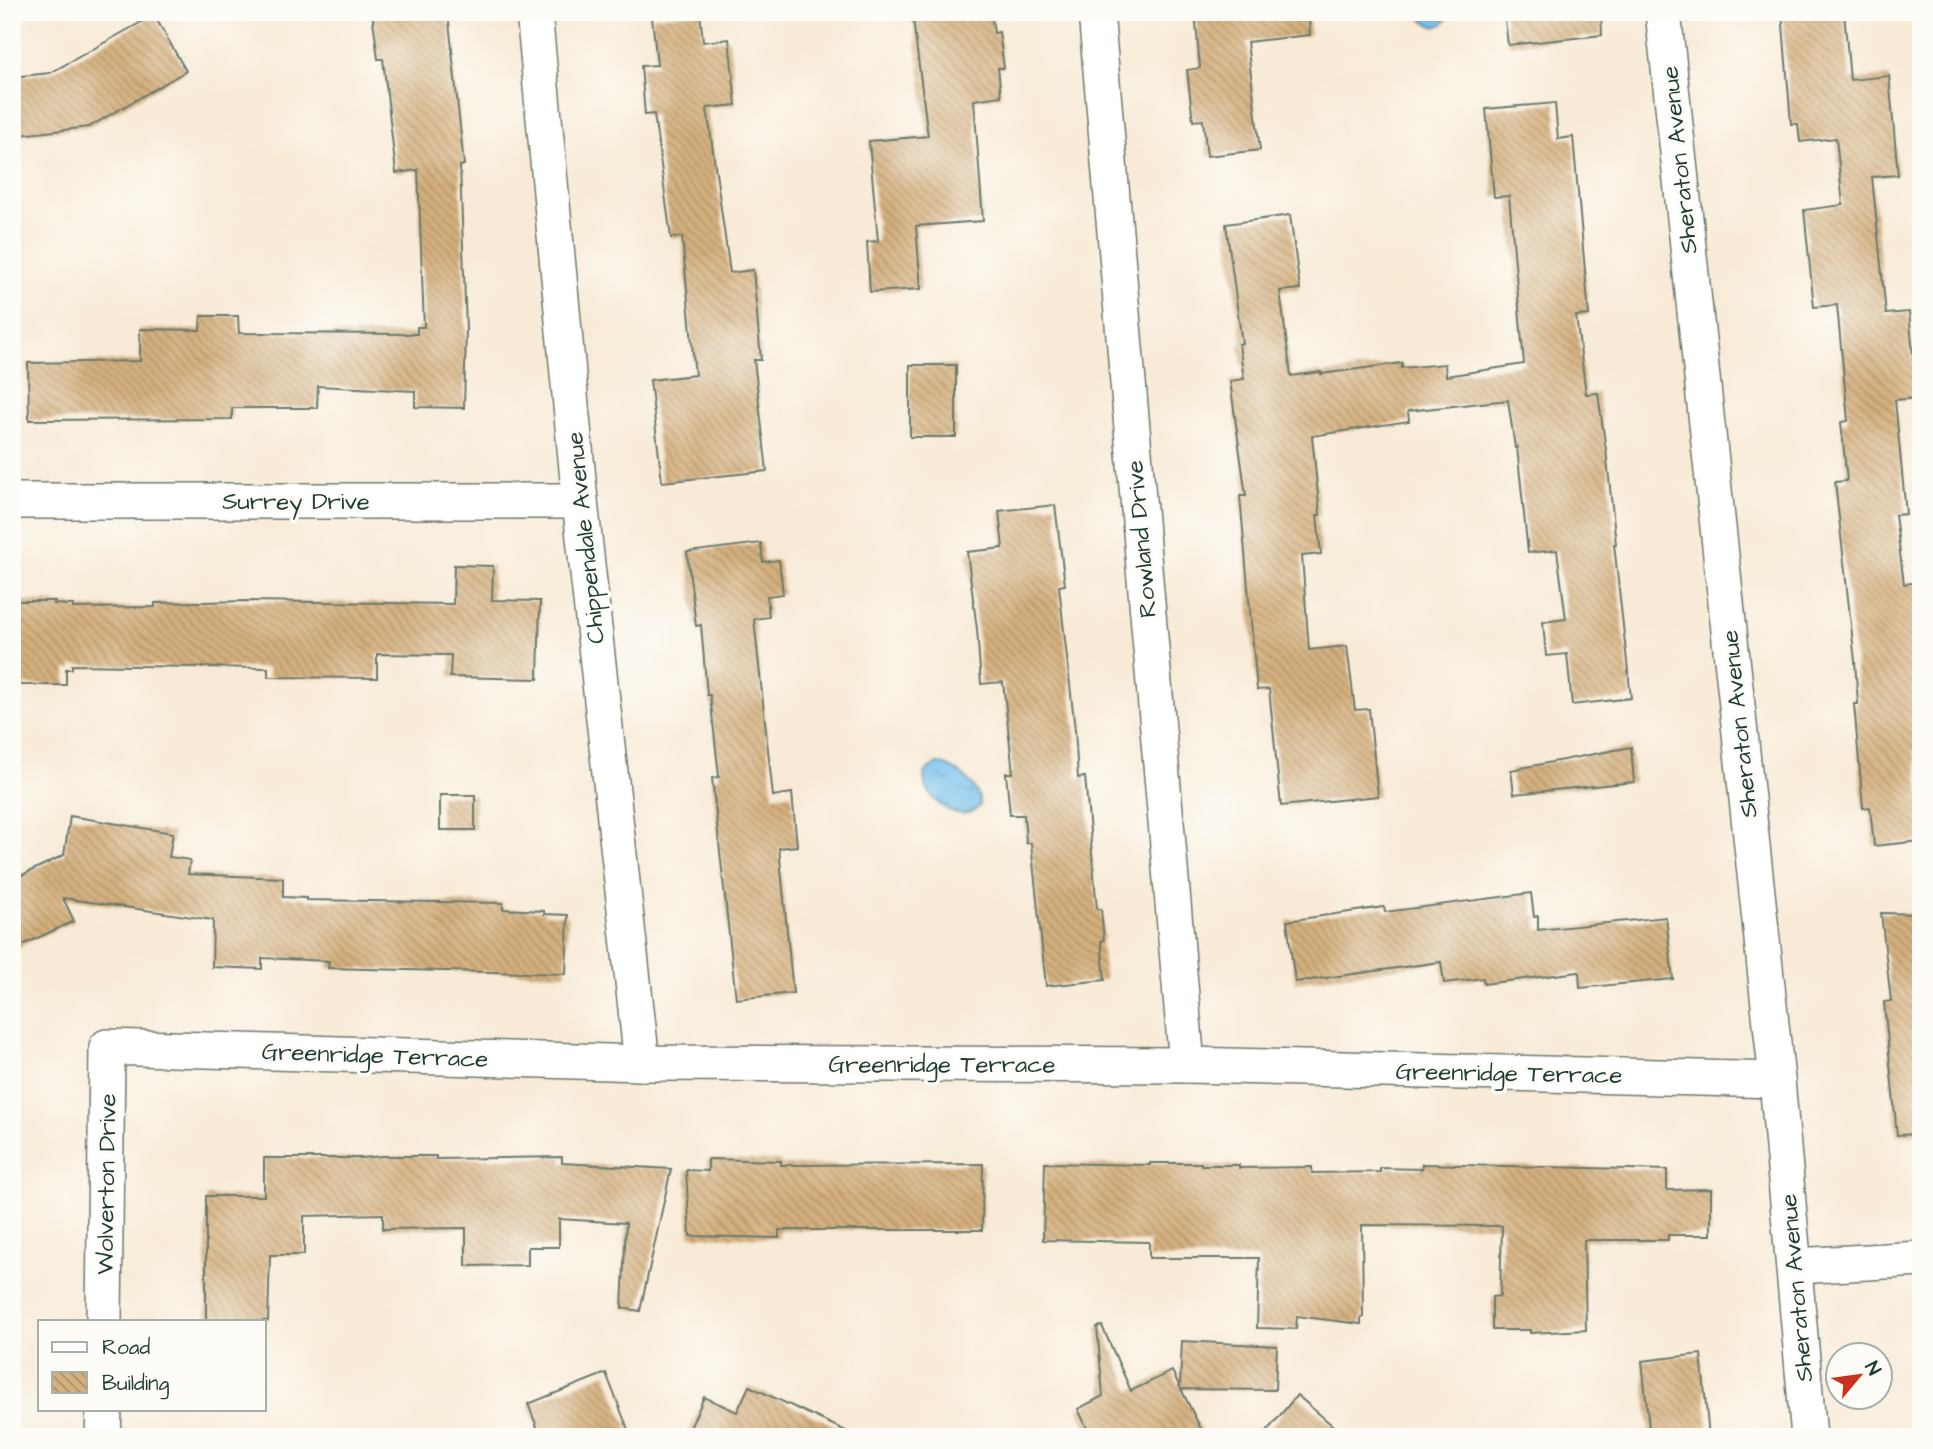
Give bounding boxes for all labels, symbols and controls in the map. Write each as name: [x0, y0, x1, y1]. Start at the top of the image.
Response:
street label: Sheraton Avenue: [1653, 64, 1707, 255]
street label: Chippendale Avenue: [558, 430, 614, 646]
street label: Rowland Drive: [1118, 459, 1166, 619]
street label: Surrey Drive: [222, 485, 370, 520]
street label: Sheraton Avenue: [1713, 628, 1767, 819]
street label: Greenridge Terrace: [261, 1035, 489, 1078]
street label: Greenridge Terrace: [829, 1048, 1055, 1083]
street label: Greenridge Terrace: [1395, 1055, 1623, 1094]
street label: Wolverton Drive: [88, 1093, 126, 1275]
street label: Sheraton Avenue: [1772, 1193, 1822, 1383]
legend: [38, 1320, 266, 1410]
text: Road: [102, 1333, 150, 1362]
north arrow: [1825, 1340, 1895, 1410]
text: N: [1858, 1357, 1887, 1380]
text: Building: [102, 1369, 170, 1400]

